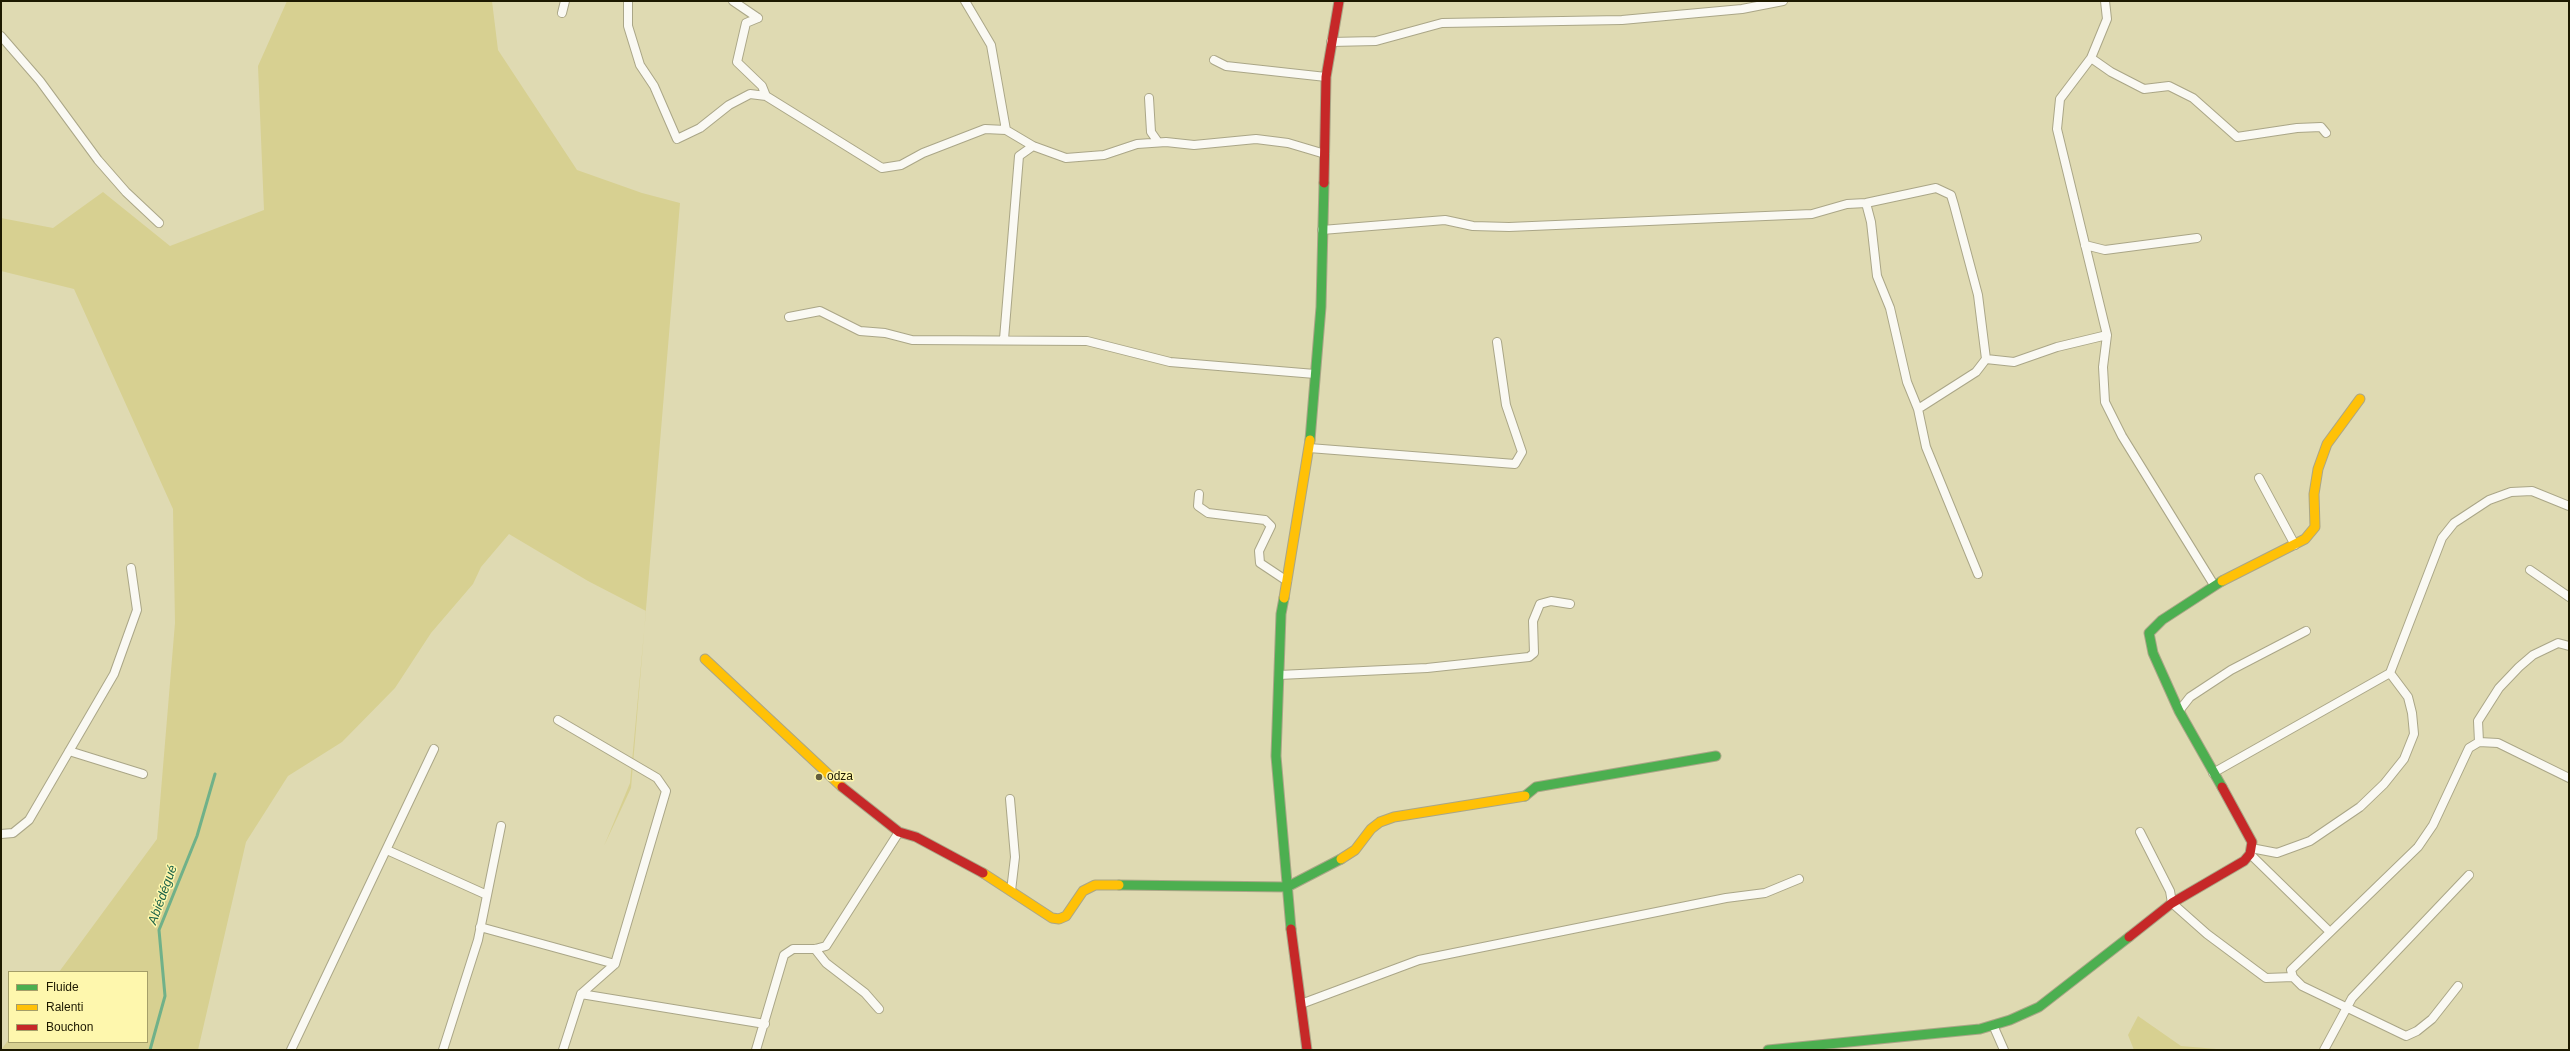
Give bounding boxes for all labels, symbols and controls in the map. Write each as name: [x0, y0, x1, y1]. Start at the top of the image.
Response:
place label: odza: [827, 770, 853, 784]
marker: odza: [814, 772, 824, 782]
water label: Abiédégué: [145, 863, 181, 927]
legend: [8, 971, 148, 1043]
text: Fluide: [46, 980, 79, 994]
text: Ralenti: [46, 1000, 83, 1014]
text: Bouchon: [46, 1020, 93, 1034]

